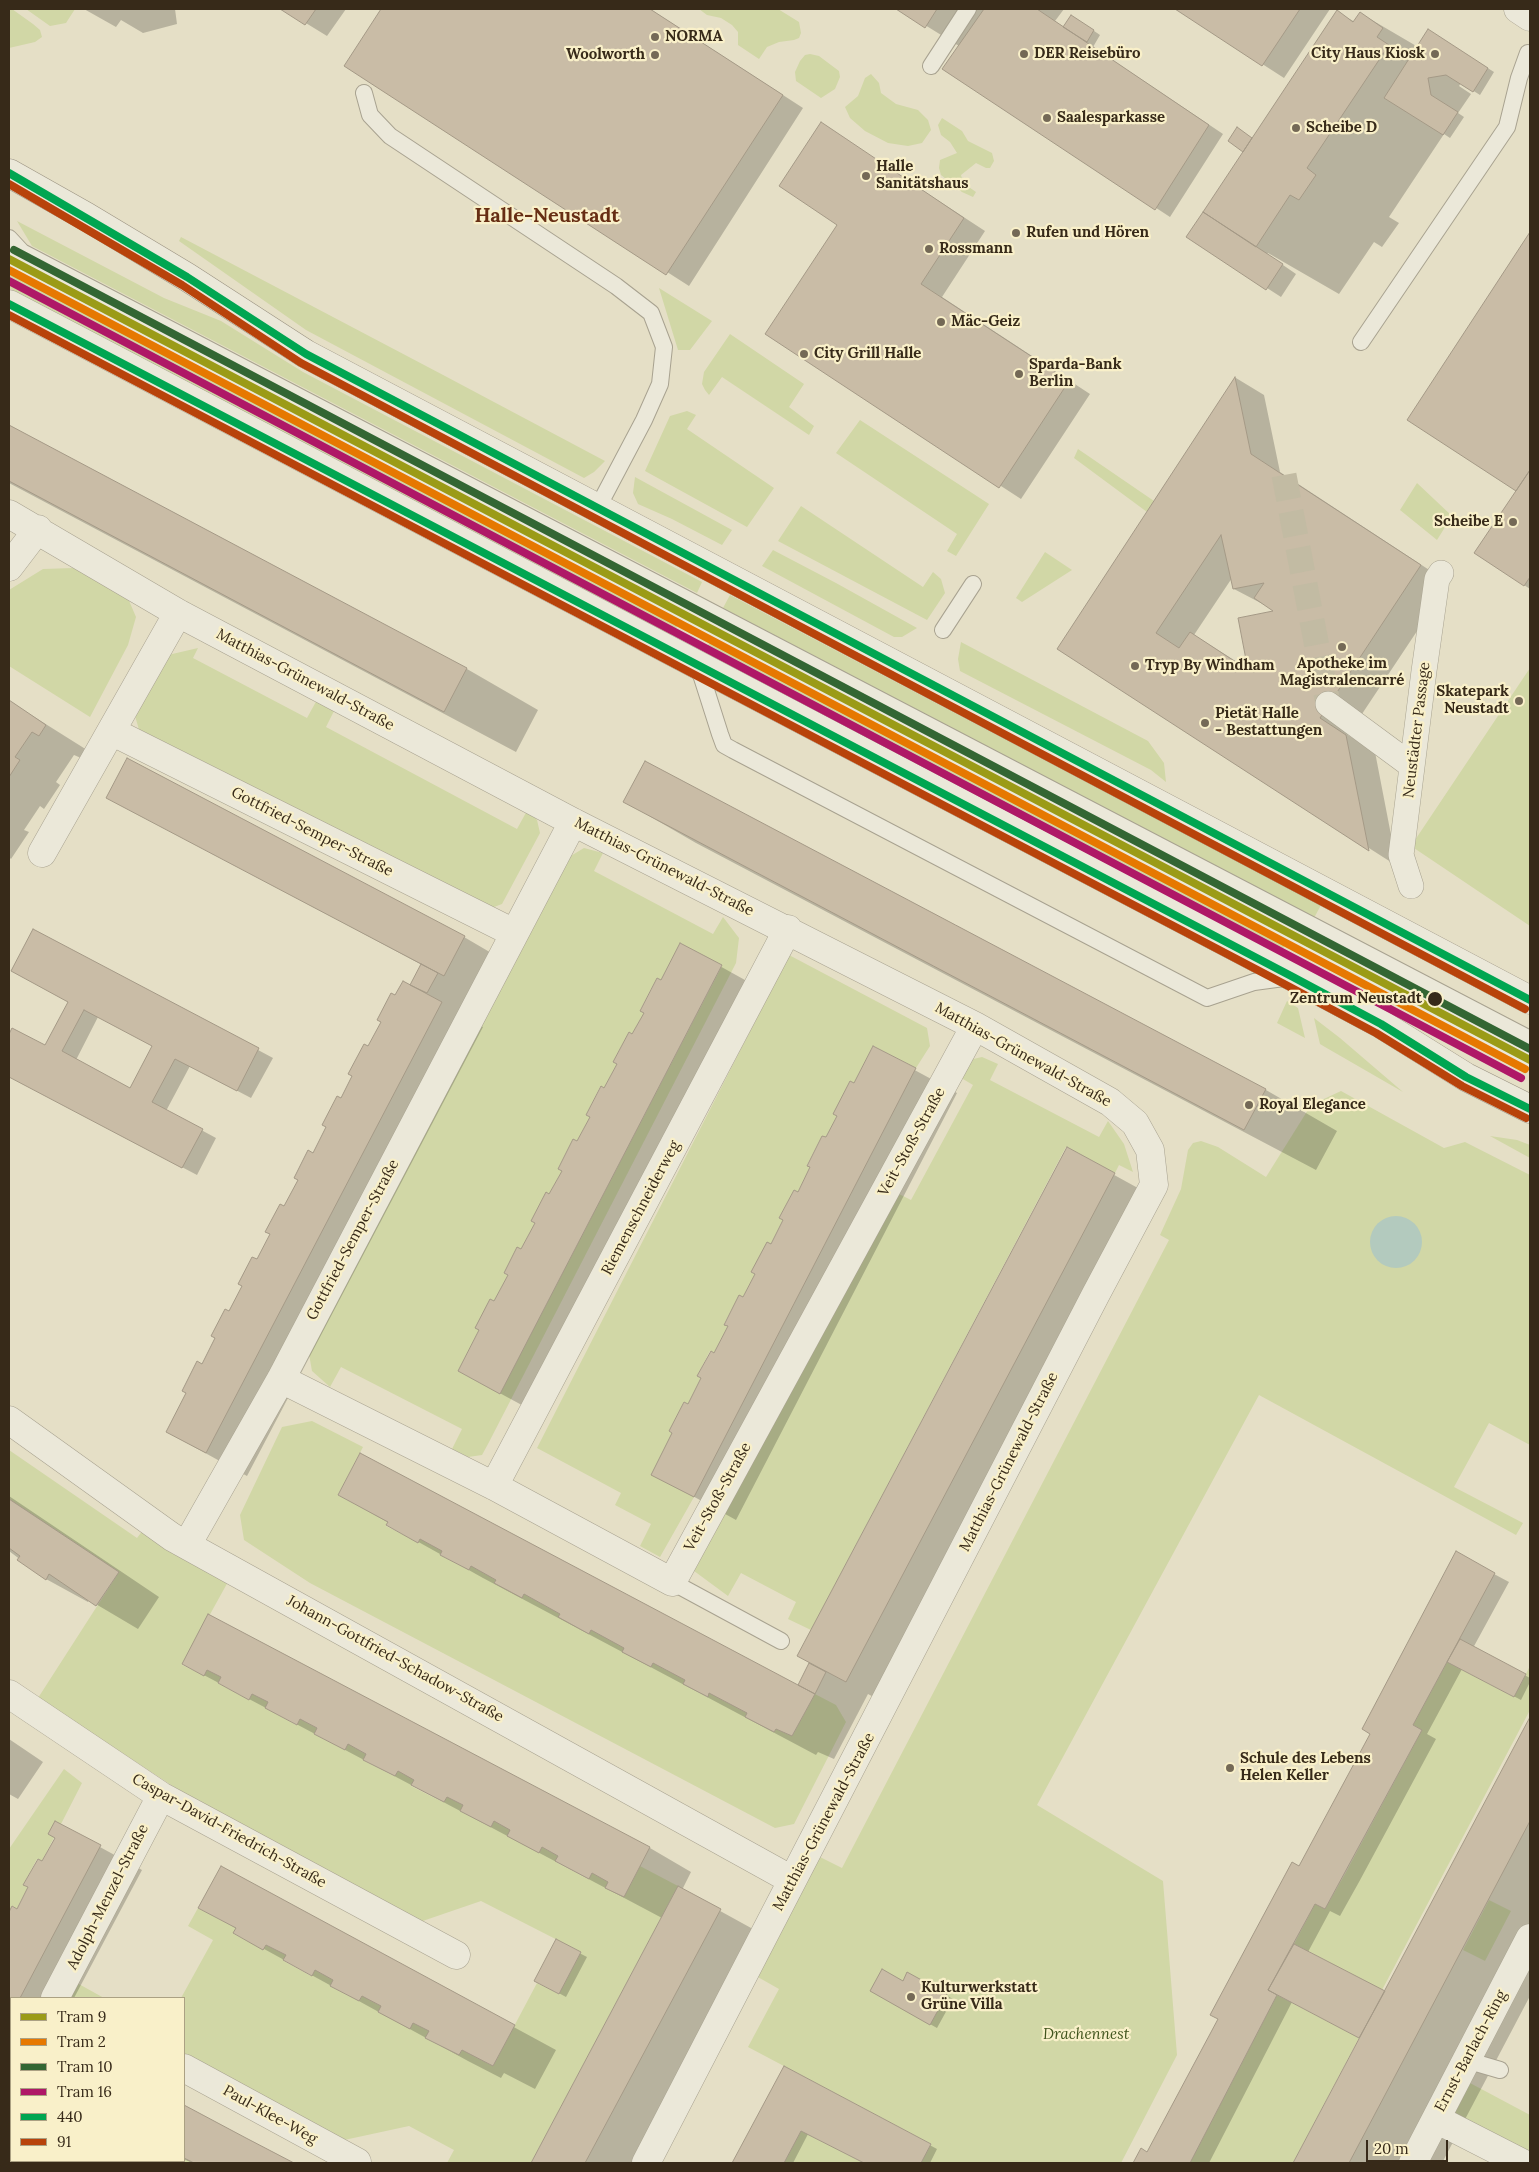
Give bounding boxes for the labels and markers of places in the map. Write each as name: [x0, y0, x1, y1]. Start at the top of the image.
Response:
place label: NORMA: [665, 28, 723, 46]
marker: NORMA: [649, 31, 661, 43]
place label: DER Reisebüro: [1034, 45, 1141, 63]
place label: City Haus Kiosk: [1311, 45, 1425, 63]
place label: Woolworth: [566, 46, 645, 64]
marker: DER Reisebüro: [1018, 48, 1030, 60]
marker: City Haus Kiosk: [1429, 48, 1441, 60]
marker: Woolworth: [649, 49, 661, 61]
place label: Saalesparkasse: [1057, 109, 1165, 127]
marker: Saalesparkasse: [1041, 112, 1053, 124]
place label: Scheibe D: [1306, 119, 1377, 137]
marker: Scheibe D: [1290, 122, 1302, 134]
place label: Halle Sanitätshaus: [876, 158, 968, 193]
marker: Halle Sanitätshaus: [860, 170, 872, 182]
place label: Rufen und Hören: [1026, 224, 1149, 242]
marker: Rufen und Hören: [1010, 227, 1022, 239]
place label: Rossmann: [939, 240, 1013, 258]
marker: Rossmann: [923, 243, 935, 255]
place label: Mäc-Geiz: [951, 313, 1020, 331]
marker: Mäc-Geiz: [935, 316, 947, 328]
place label: City Grill Halle: [814, 345, 921, 363]
marker: City Grill Halle: [798, 348, 810, 360]
place label: Sparda-Bank Berlin: [1029, 356, 1122, 391]
marker: Sparda-Bank Berlin: [1013, 368, 1025, 380]
place label: Scheibe E: [1434, 513, 1503, 531]
marker: Scheibe E: [1507, 516, 1519, 528]
marker: Apotheke im Magistralencarré: [1336, 641, 1348, 653]
place label: Apotheke im Magistralencarré: [1280, 655, 1404, 690]
place label: Tryp By Windham: [1145, 657, 1274, 675]
marker: Tryp By Windham: [1129, 660, 1141, 672]
place label: Skatepark Neustadt: [1436, 683, 1509, 718]
marker: Skatepark Neustadt: [1513, 695, 1525, 707]
place label: Pietät Halle - Bestattungen: [1215, 705, 1322, 740]
marker: Pietät Halle - Bestattungen: [1199, 717, 1211, 729]
place label: Zentrum Neustadt: [1290, 990, 1422, 1008]
marker: Zentrum Neustadt: [1426, 990, 1444, 1008]
place label: Royal Elegance: [1259, 1096, 1366, 1114]
marker: Royal Elegance: [1243, 1099, 1255, 1111]
place label: Schule des Lebens Helen Keller: [1240, 1750, 1371, 1785]
marker: Schule des Lebens Helen Keller: [1224, 1762, 1236, 1774]
place label: Kulturwerkstatt Grüne Villa: [921, 1979, 1038, 2014]
marker: Kulturwerkstatt Grüne Villa: [905, 1991, 917, 2003]

